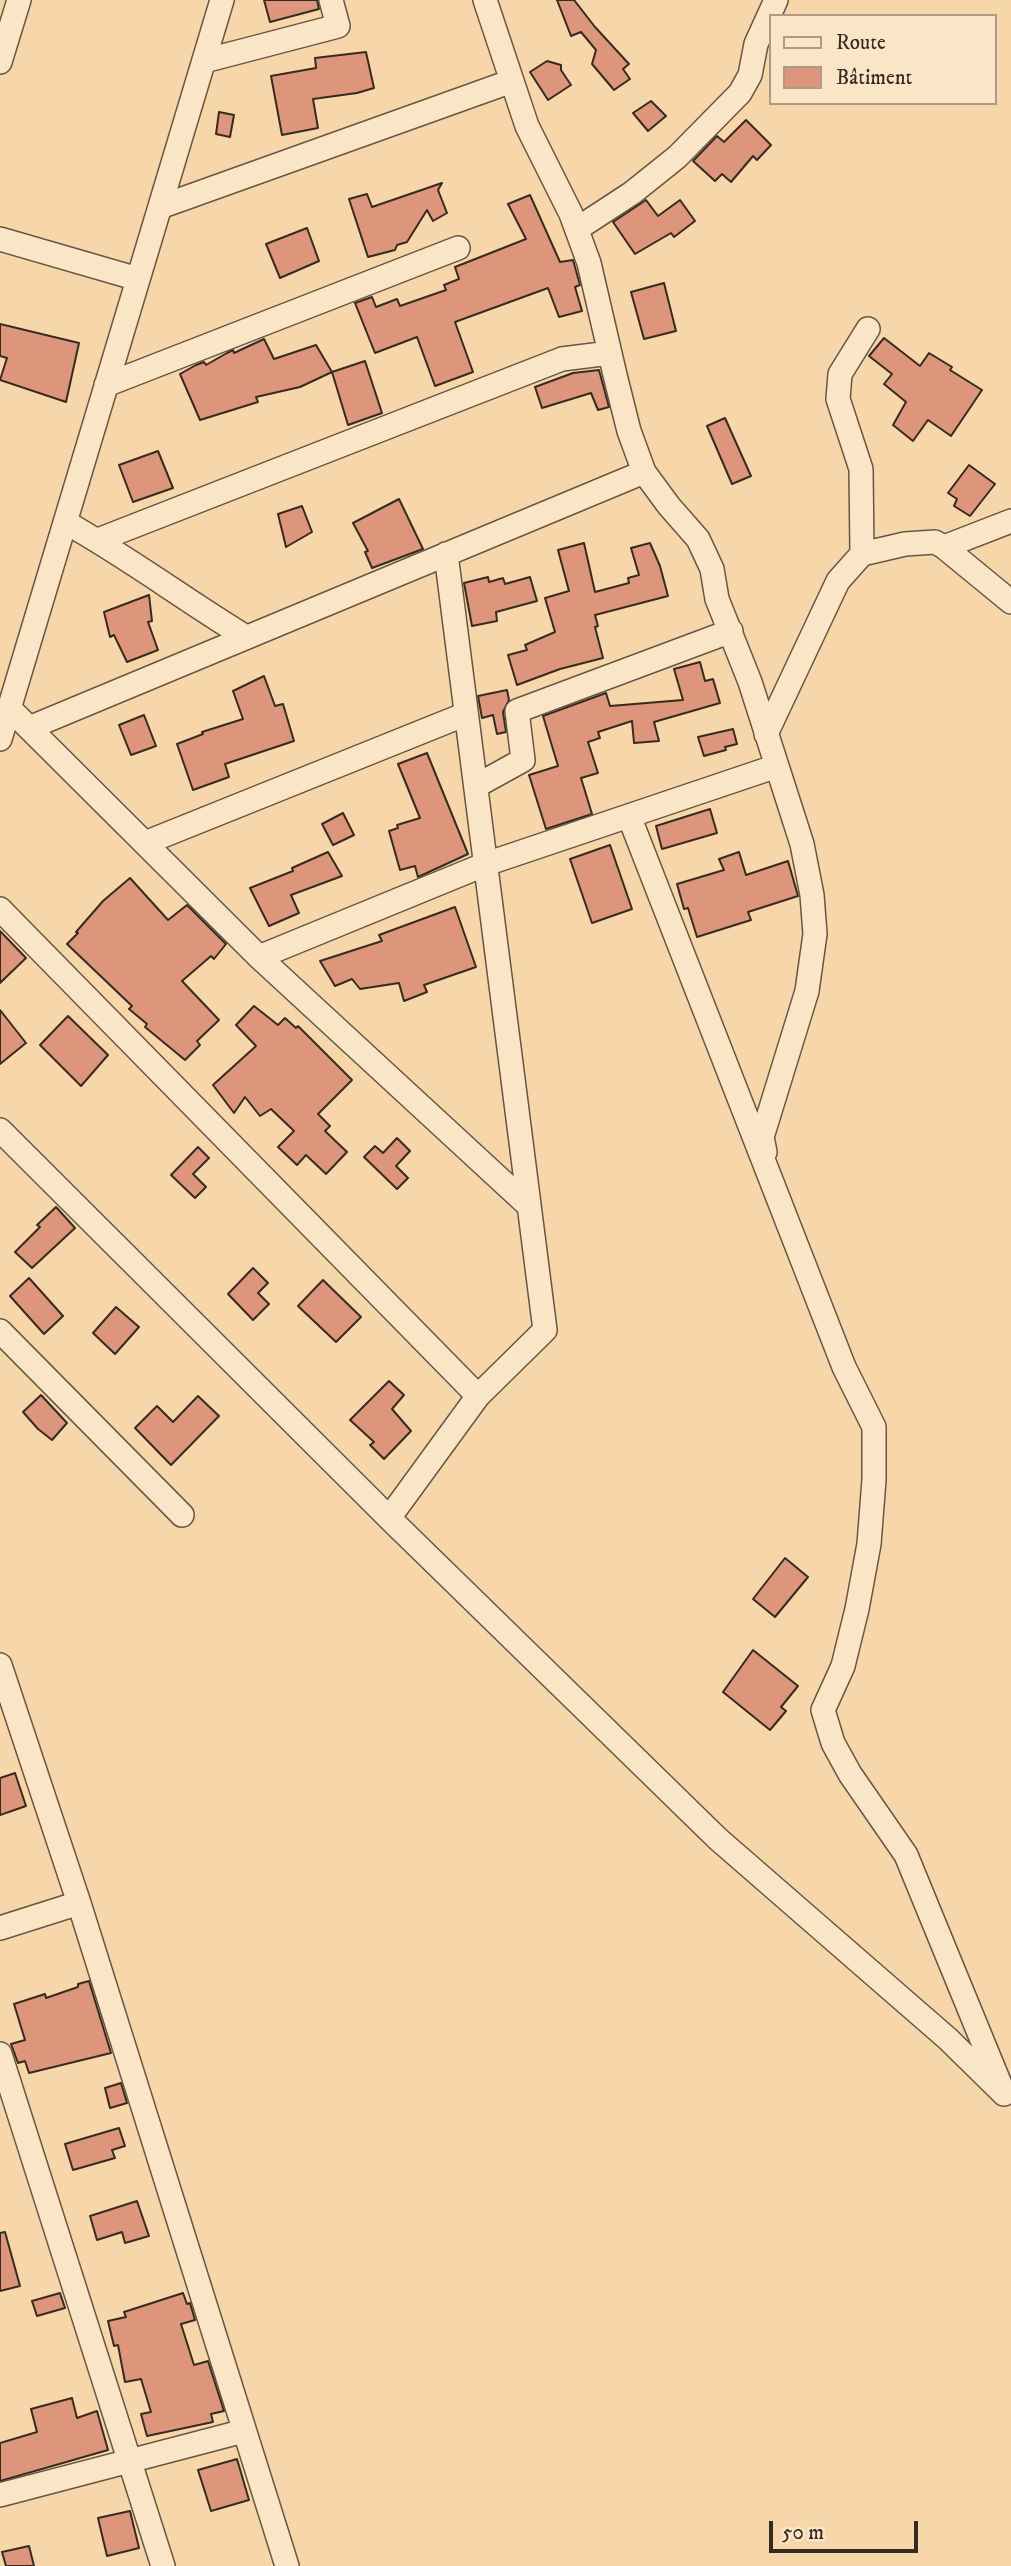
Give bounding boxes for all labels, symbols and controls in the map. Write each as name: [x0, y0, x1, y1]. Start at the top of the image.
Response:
legend: [769, 14, 997, 105]
text: Route: [836, 30, 886, 56]
text: Bâtiment: [836, 65, 912, 91]
scale bar: [773, 2506, 922, 2550]
text: 50 m: [782, 2520, 824, 2546]

